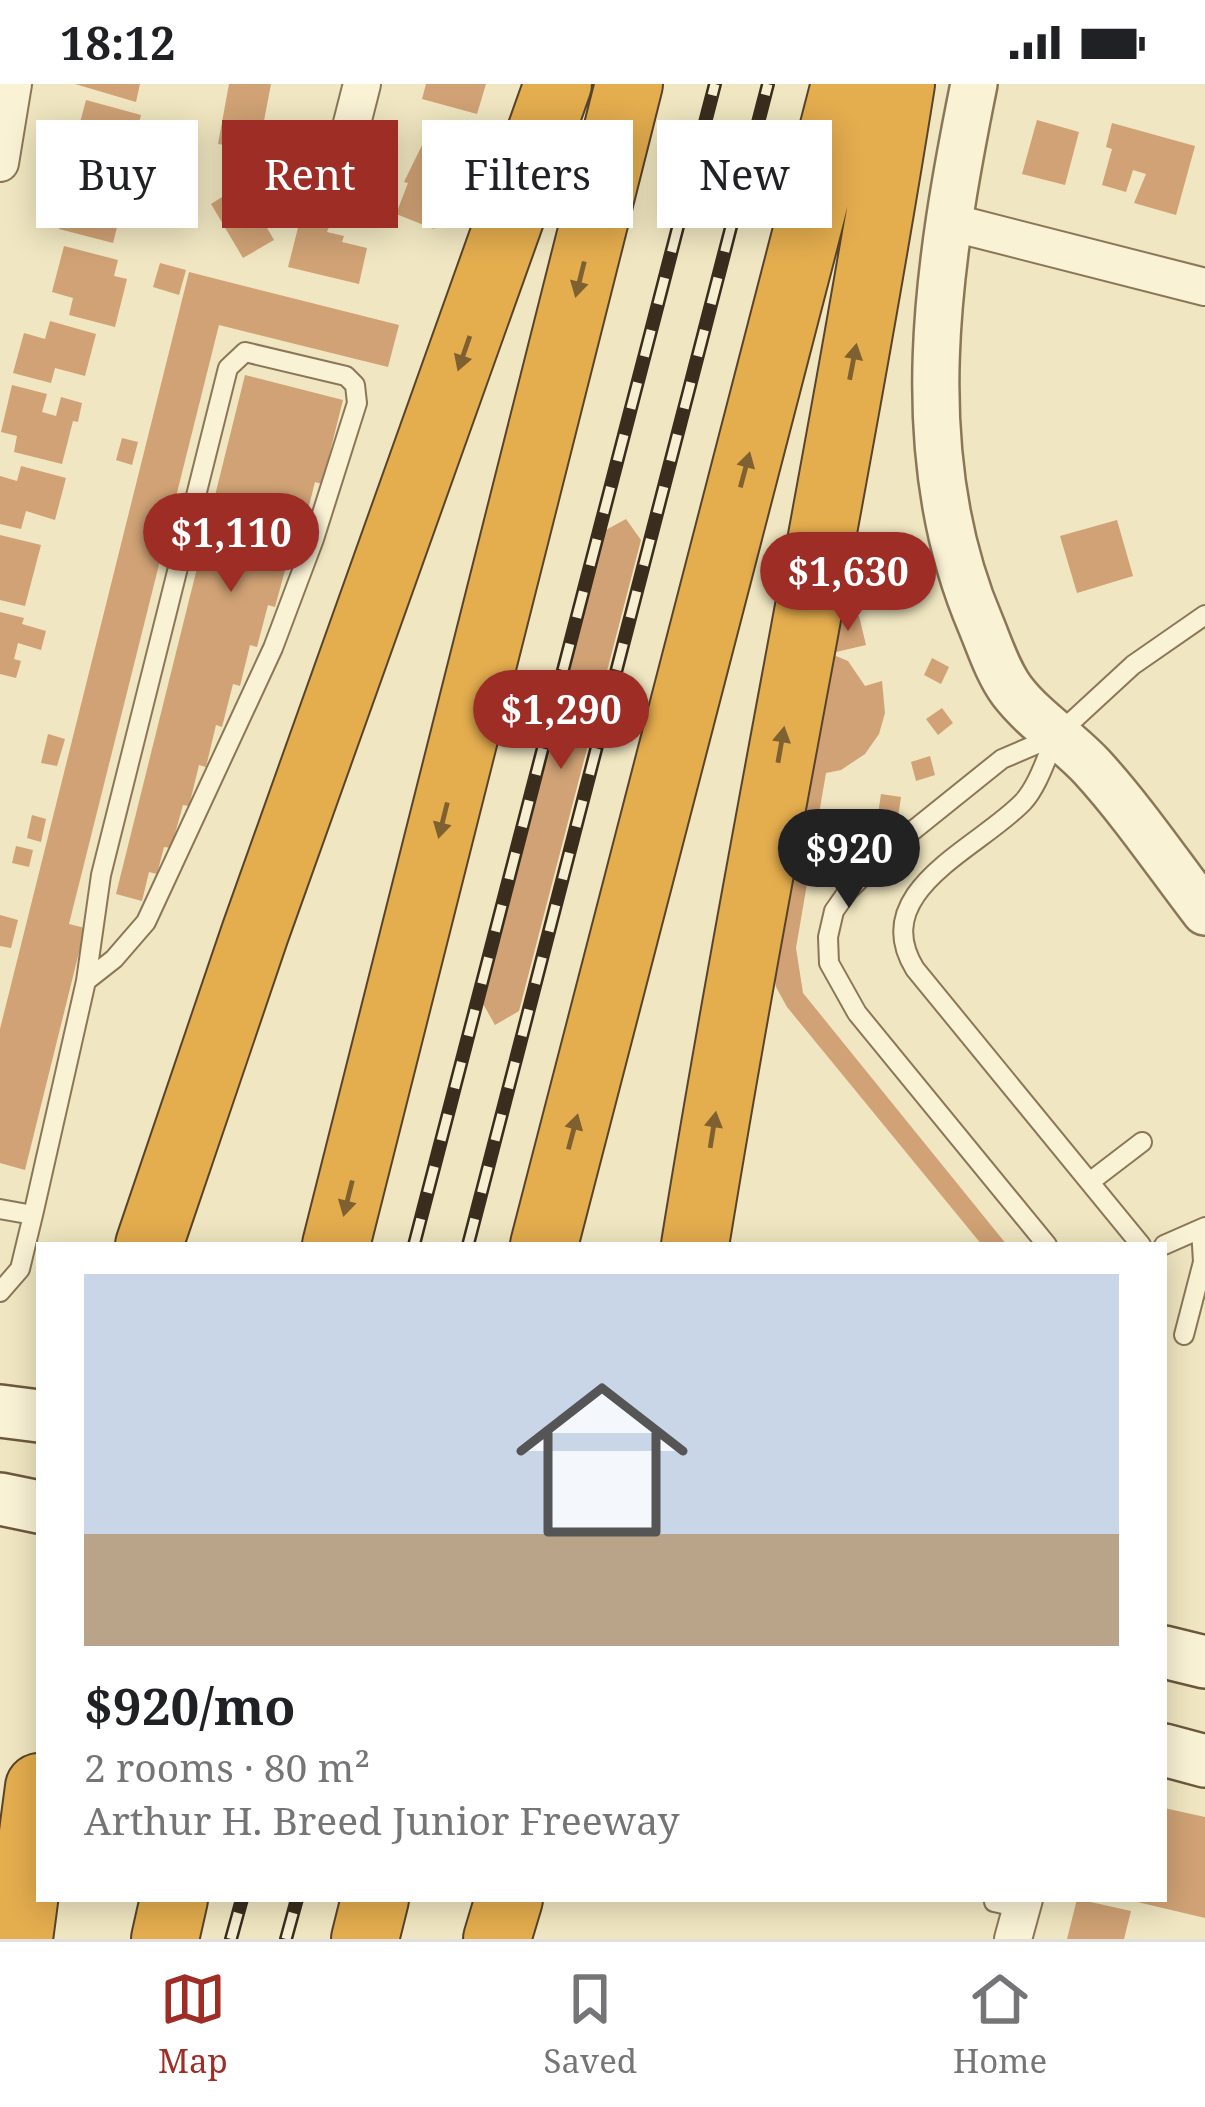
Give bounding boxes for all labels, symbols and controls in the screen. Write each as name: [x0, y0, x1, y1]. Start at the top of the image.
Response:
text: 18:12: [60, 12, 175, 73]
chip: Buy: [36, 120, 198, 228]
chip: Rent: [222, 120, 398, 228]
chip: Filters: [422, 120, 633, 228]
chip: New: [657, 120, 832, 228]
one-way arrow: [570, 261, 589, 298]
one-way arrow: [454, 335, 472, 371]
one-way arrow: [844, 343, 863, 380]
one-way arrow: [736, 451, 755, 488]
pin: $1,110: [133, 493, 329, 595]
text: $1,110: [170, 505, 292, 558]
pin: $1,630: [750, 532, 946, 634]
text: $1,630: [787, 544, 909, 597]
pin: $1,290: [463, 670, 659, 772]
text: $1,290: [500, 682, 622, 735]
one-way arrow: [772, 726, 791, 764]
one-way arrow: [433, 802, 452, 839]
pin: $920: [778, 809, 920, 911]
text: $920: [805, 821, 893, 874]
one-way arrow: [705, 1110, 723, 1148]
one-way arrow: [565, 1113, 584, 1150]
one-way arrow: [338, 1180, 357, 1217]
icon: home: [494, 1352, 710, 1568]
text: $920/mo: [84, 1670, 296, 1740]
text: 2 rooms · 80 m²: [84, 1740, 370, 1793]
text: Arthur H. Breed Junior Freeway: [84, 1793, 679, 1846]
tab: Map: [158, 1966, 228, 2083]
tab: Saved: [544, 1966, 637, 2083]
tab: Home: [953, 1966, 1047, 2083]

